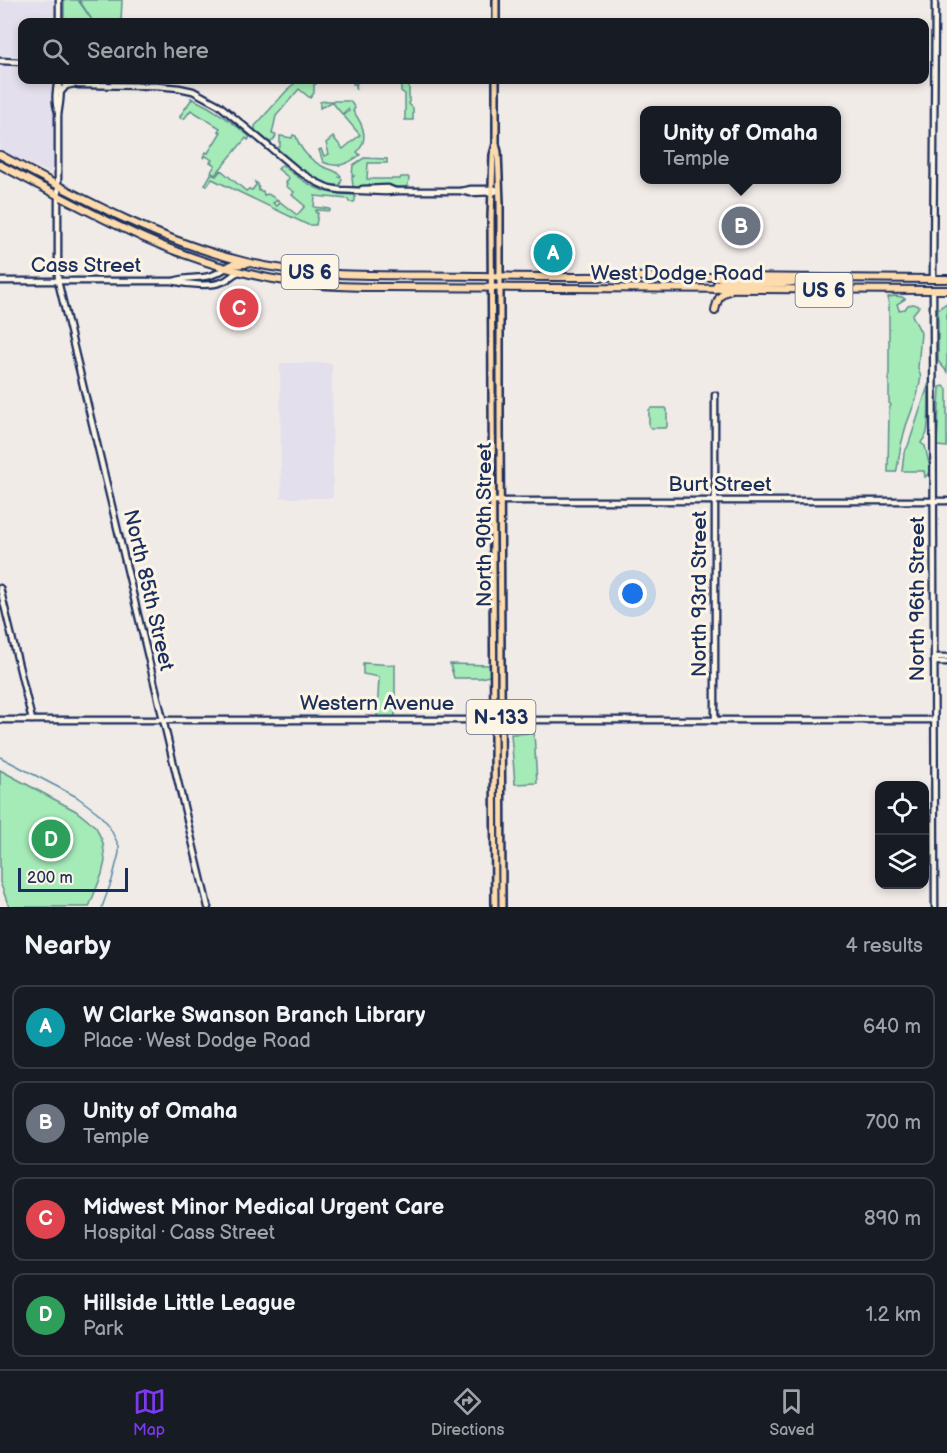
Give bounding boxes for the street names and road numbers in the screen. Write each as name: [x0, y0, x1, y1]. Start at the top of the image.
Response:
street label: Cass Street: [31, 253, 142, 278]
road number: US 6: [282, 255, 338, 289]
street label: West Dodge Road: [591, 261, 763, 286]
road number: US 6: [796, 273, 852, 307]
street label: North 90th Street: [472, 442, 497, 607]
street label: Burt Street: [668, 472, 772, 497]
street label: North 85th Street: [118, 507, 179, 674]
street label: North 93rd Street: [687, 510, 712, 677]
street label: North 96th Street: [905, 516, 930, 682]
street label: Western Avenue: [300, 691, 454, 716]
road number: N-133: [466, 700, 536, 734]

